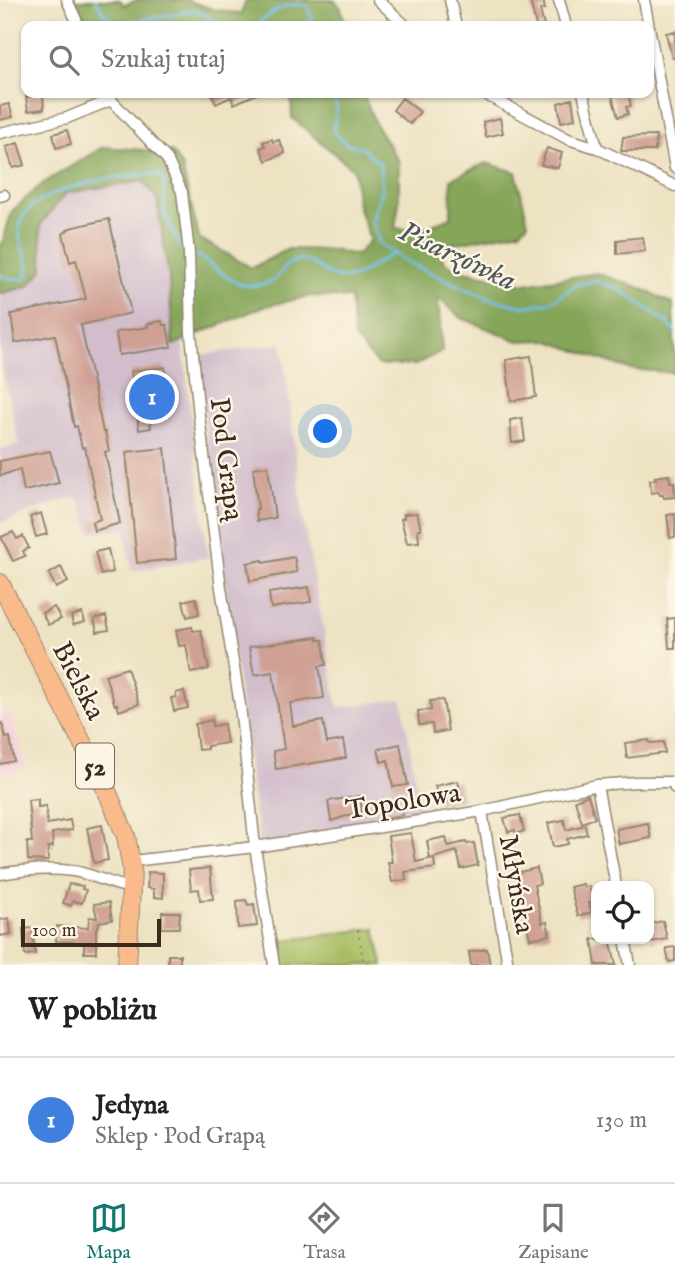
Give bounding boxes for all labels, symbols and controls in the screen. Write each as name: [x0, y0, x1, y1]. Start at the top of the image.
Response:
search box: [21, 21, 654, 98]
icon: search: [45, 41, 83, 79]
text: Szukaj tutaj: [101, 43, 226, 76]
water label: Pisarzówka: [392, 213, 522, 301]
pin: 1: [129, 371, 175, 423]
street label: Pod Grapą: [201, 396, 251, 525]
your location: [308, 414, 342, 448]
street label: Bielska: [43, 636, 113, 727]
road number: 52: [76, 744, 114, 788]
street label: Topolowa: [343, 776, 464, 829]
street label: Młyńska: [490, 832, 542, 937]
map controls: [591, 881, 654, 944]
button: locate: [591, 881, 654, 944]
scale bar: [21, 916, 161, 948]
text: 100 m: [32, 919, 76, 943]
text: W pobliżu: [28, 992, 157, 1030]
text: Jedyna: [95, 1089, 169, 1122]
text: 1: [47, 1106, 55, 1135]
text: 130 m: [596, 1106, 647, 1135]
text: Sklep · Pod Grapą: [95, 1122, 265, 1151]
tab: Mapa: [86, 1199, 131, 1265]
tab: Trasa: [303, 1199, 346, 1265]
tab: Zapisane: [518, 1199, 589, 1265]

